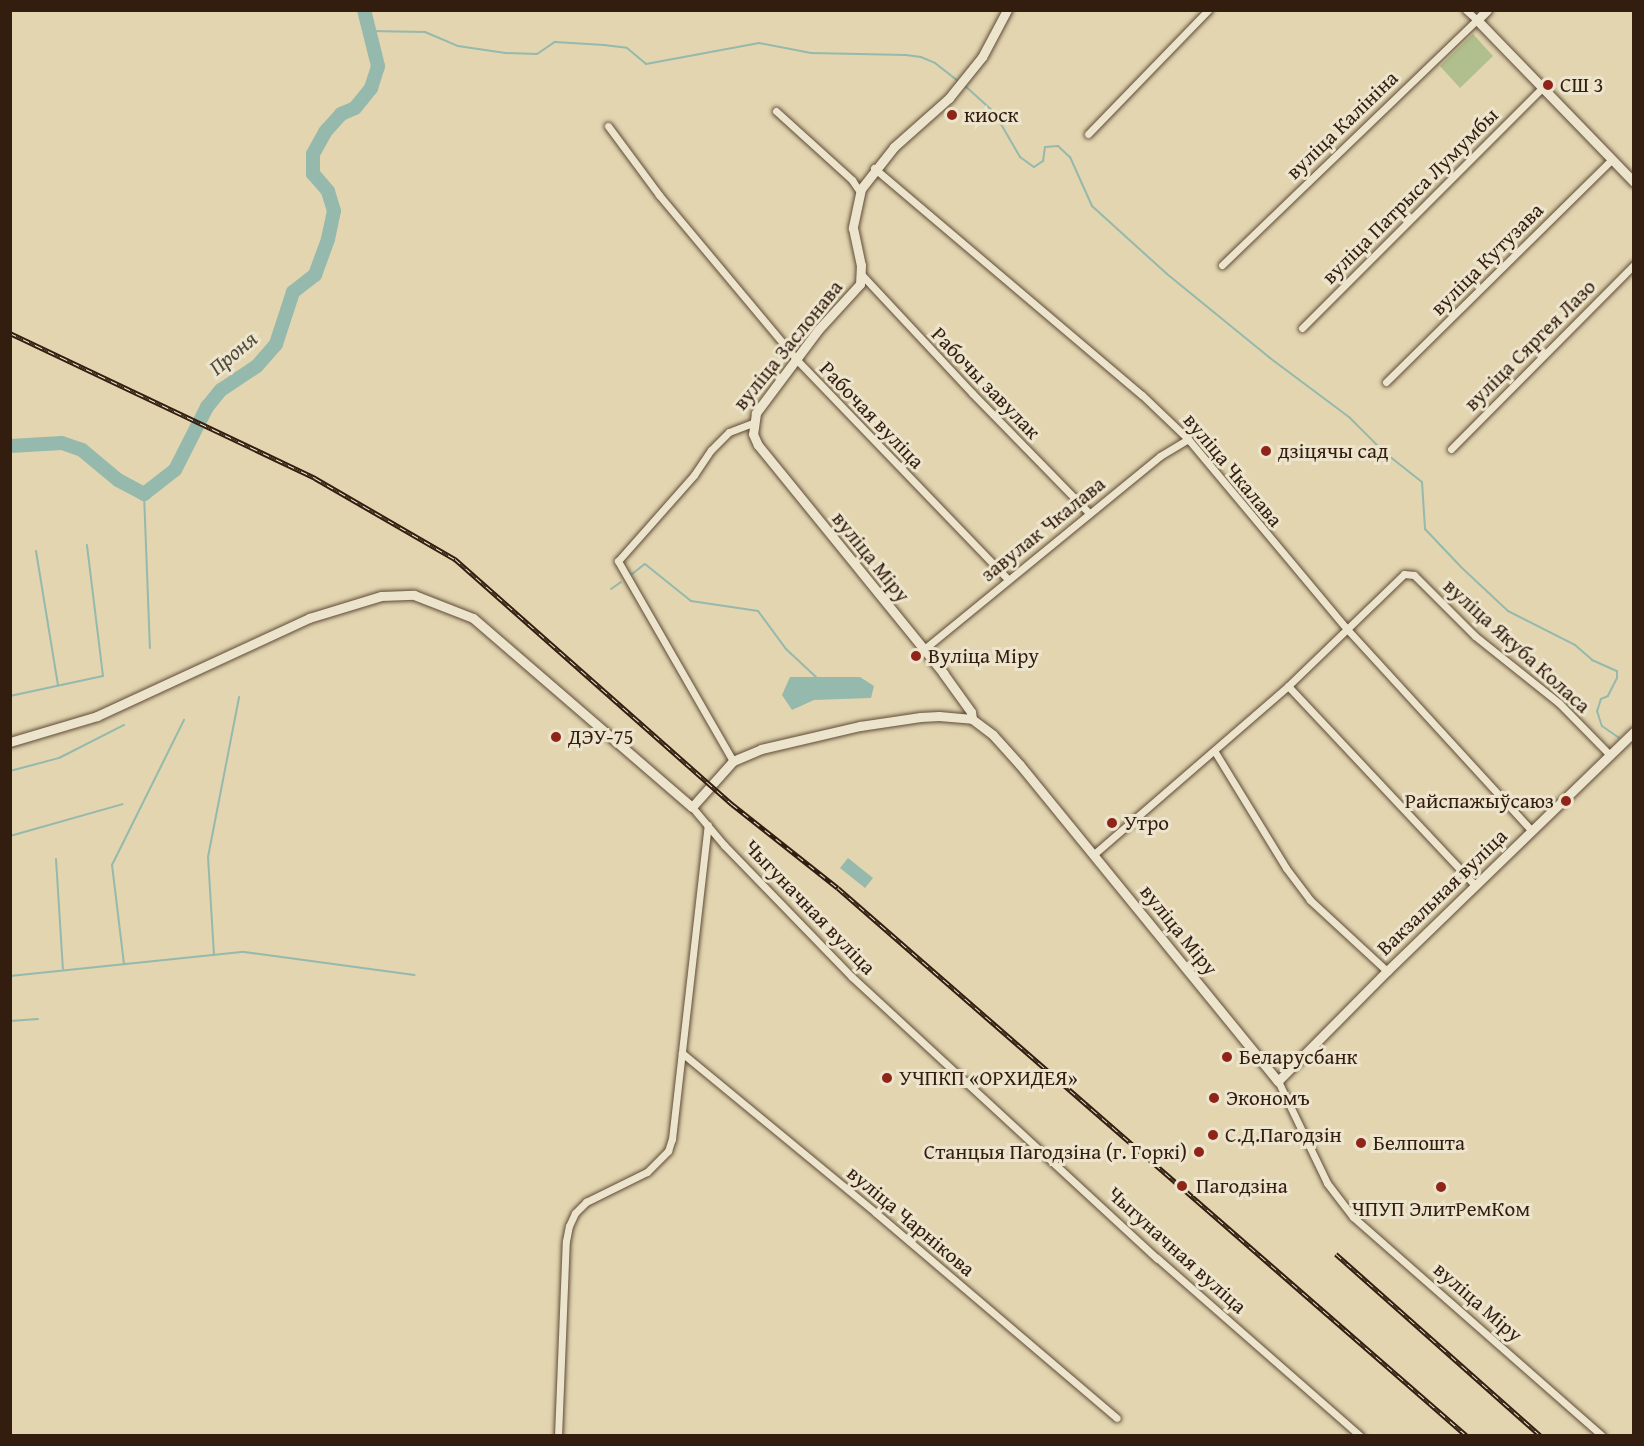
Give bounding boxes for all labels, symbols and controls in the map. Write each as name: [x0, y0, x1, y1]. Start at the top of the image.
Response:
street label: вуліца Калініна: [1281, 65, 1403, 185]
place label: СШ 3: [1560, 72, 1604, 98]
marker: СШ 3: [1541, 78, 1555, 92]
place label: киоск: [964, 102, 1018, 128]
street label: вуліца Патрыса Лумумбы: [1317, 103, 1503, 289]
marker: киоск: [945, 108, 959, 122]
street label: вуліца Кутузава: [1426, 198, 1548, 320]
street label: вуліца Сяргея Лазо: [1459, 274, 1601, 416]
street label: вуліца Заслонава: [728, 275, 848, 415]
street label: Рабочы завулак: [926, 322, 1046, 444]
water label: Проня: [204, 325, 262, 381]
street label: Рабочая вуліца: [814, 356, 930, 474]
street label: вуліца Чкалава: [1178, 408, 1288, 532]
place label: дзіцячы сад: [1278, 438, 1388, 464]
marker: дзіцячы сад: [1259, 444, 1273, 458]
street label: завулак Чкалава: [976, 471, 1110, 587]
street label: вуліца Міру: [827, 507, 915, 607]
street label: вуліца Якуба Коласа: [1438, 573, 1596, 719]
place label: Вуліца Міру: [928, 643, 1039, 669]
marker: Вуліца Міру: [909, 649, 923, 663]
place label: ДЭУ-75: [568, 724, 634, 750]
marker: ДЭУ-75: [549, 730, 563, 744]
place label: Райспажыўсаюз: [1405, 788, 1554, 814]
marker: Райспажыўсаюз: [1559, 794, 1573, 808]
place label: Утро: [1124, 810, 1169, 836]
marker: Утро: [1105, 816, 1119, 830]
street label: Вакзальная вуліца: [1372, 823, 1512, 961]
street label: Чыгуначная вуліца: [739, 834, 881, 980]
street label: вуліца Міру: [1135, 880, 1223, 980]
place label: Беларусбанк: [1239, 1044, 1358, 1070]
marker: Беларусбанк: [1220, 1050, 1234, 1064]
place label: УЧПКП «ОРХИДЕЯ»: [899, 1065, 1078, 1091]
marker: УЧПКП «ОРХИДЕЯ»: [880, 1071, 894, 1085]
place label: Экономъ: [1226, 1085, 1310, 1111]
marker: Экономъ: [1207, 1091, 1221, 1105]
place label: С.Д.Пагодзін: [1225, 1122, 1342, 1148]
marker: С.Д.Пагодзін: [1206, 1128, 1220, 1142]
place label: Белпошта: [1373, 1130, 1465, 1156]
marker: Белпошта: [1354, 1136, 1368, 1150]
place label: Станцыя Пагодзіна (г. Горкі): [924, 1139, 1187, 1165]
marker: Станцыя Пагодзіна (г. Горкі): [1192, 1145, 1206, 1159]
street label: вуліца Чарнікова: [842, 1160, 980, 1282]
place label: Пагодзіна: [1196, 1173, 1288, 1199]
marker: Пагодзіна: [1173, 1177, 1191, 1195]
marker: ЧПУП ЭлитРемКом: [1434, 1180, 1448, 1194]
street label: Чыгуначная вуліца: [1102, 1181, 1252, 1319]
place label: ЧПУП ЭлитРемКом: [1352, 1196, 1530, 1222]
street label: вуліца Міру: [1428, 1257, 1528, 1347]

